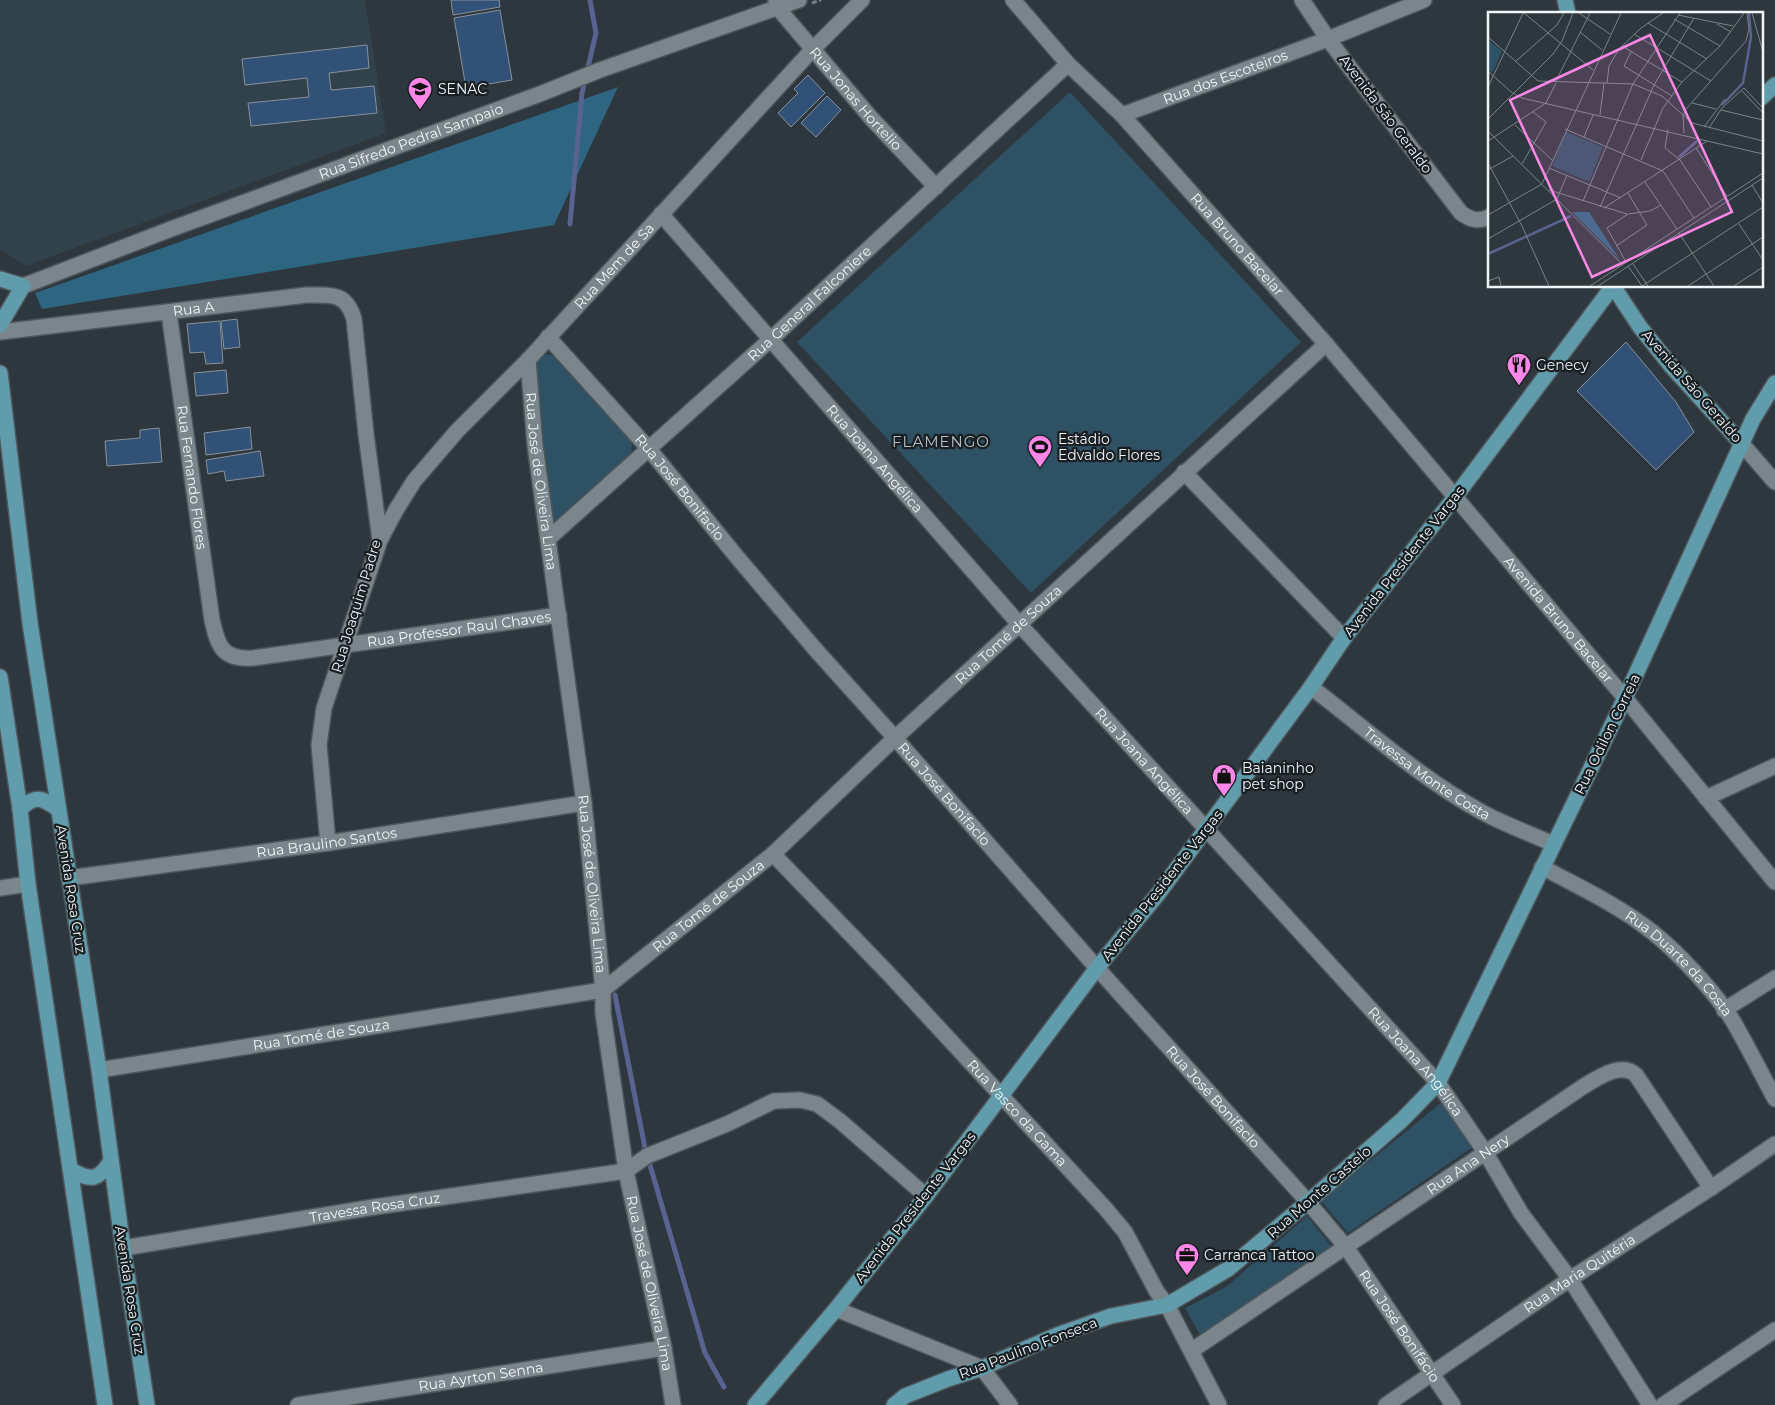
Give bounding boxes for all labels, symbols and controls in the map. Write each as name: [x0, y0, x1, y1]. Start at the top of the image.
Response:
inset map: [1488, 12, 1762, 288]
street label: Rua Jonas Hortelio: [806, 43, 906, 154]
street label: Rua dos Escoteiros: [1160, 46, 1290, 108]
street label: Avenida São Geraldo: [1335, 51, 1437, 177]
school or university icon: SENAC: [407, 76, 433, 110]
place label: SENAC: [438, 80, 487, 98]
street label: Rua Sifredo Pedral Sampaio: [316, 99, 506, 183]
street label: Rua Bruno Bacelar: [1187, 189, 1288, 300]
street label: Rua Mem de Sa: [570, 219, 658, 313]
street label: Rua General Falconiere: [744, 242, 875, 365]
street label: Rua A: [172, 297, 216, 320]
street label: Avenida São Geraldo: [1638, 326, 1746, 446]
restaurant icon: Genecy: [1506, 352, 1532, 386]
place label: Genecy: [1536, 356, 1589, 374]
street label: Rua José de Oliveira Lima: [522, 392, 561, 571]
street label: Rua Joana Angélica: [823, 401, 927, 517]
street label: Rua Fernando Flores: [173, 404, 211, 551]
street label: Rua José Bonifaclo: [631, 430, 729, 544]
place label: Estádio Edvaldo Flores: [1058, 430, 1160, 464]
district label: FLAMENGO: [892, 432, 990, 451]
sports icon: Estádio Edvaldo Flores: [1027, 434, 1053, 468]
street label: Avenida Presidente Vargas: [1339, 482, 1469, 640]
street label: Rua Joaquim Padre: [327, 537, 385, 675]
street label: Avenida Bruno Bacelar: [1500, 552, 1618, 687]
street label: Rua Tomé de Souza: [951, 581, 1066, 688]
street label: Rua Professor Raul Chaves: [366, 607, 552, 651]
street label: Rua Odilon Correia: [1570, 671, 1644, 797]
street label: Rua Joana Angélica: [1091, 704, 1197, 818]
street label: Travessa Monte Costa: [1360, 723, 1493, 824]
street label: Rua José Bonifaclo: [894, 738, 995, 850]
place label: Baianinho pet shop: [1242, 759, 1314, 793]
shop icon: Baianinho pet shop: [1211, 763, 1237, 797]
street label: Rua José de Oliveira Lima: [574, 794, 610, 974]
street label: Avenida Presidente Vargas: [1097, 806, 1227, 964]
street label: Avenida Rosa Cruz: [52, 823, 90, 955]
street label: Rua Braulino Santos: [255, 823, 398, 862]
street label: Rua Tomé de Souza: [649, 856, 768, 956]
street label: Rua Duarte da Costa: [1622, 906, 1736, 1020]
street label: Rua Joana Angélica: [1364, 1003, 1467, 1120]
street label: Rua Tomé de Souza: [251, 1015, 391, 1054]
street label: Rua José Bonifaclo: [1162, 1042, 1264, 1152]
street label: Rua Vasco da Gama: [963, 1056, 1071, 1170]
street label: Avenida Presidente Vargas: [850, 1128, 980, 1286]
street label: Rua Ana Nery: [1423, 1130, 1513, 1199]
street label: Rua Monte Castelo: [1263, 1142, 1375, 1242]
street label: Travessa Rosa Cruz: [308, 1189, 441, 1226]
street label: Rua José de Oliveira Lima: [622, 1194, 677, 1372]
street label: Avenida Rosa Cruz: [111, 1224, 149, 1356]
street label: Rua Maria Quitéria: [1520, 1230, 1639, 1317]
office icon: Carranca Tattoo: [1174, 1242, 1200, 1276]
place label: Carranca Tattoo: [1204, 1246, 1315, 1264]
street label: Rua José Bonifácio: [1355, 1266, 1444, 1386]
street label: Rua Paulino Fonseca: [956, 1313, 1100, 1383]
street label: Rua Ayrton Senna: [417, 1358, 545, 1395]

